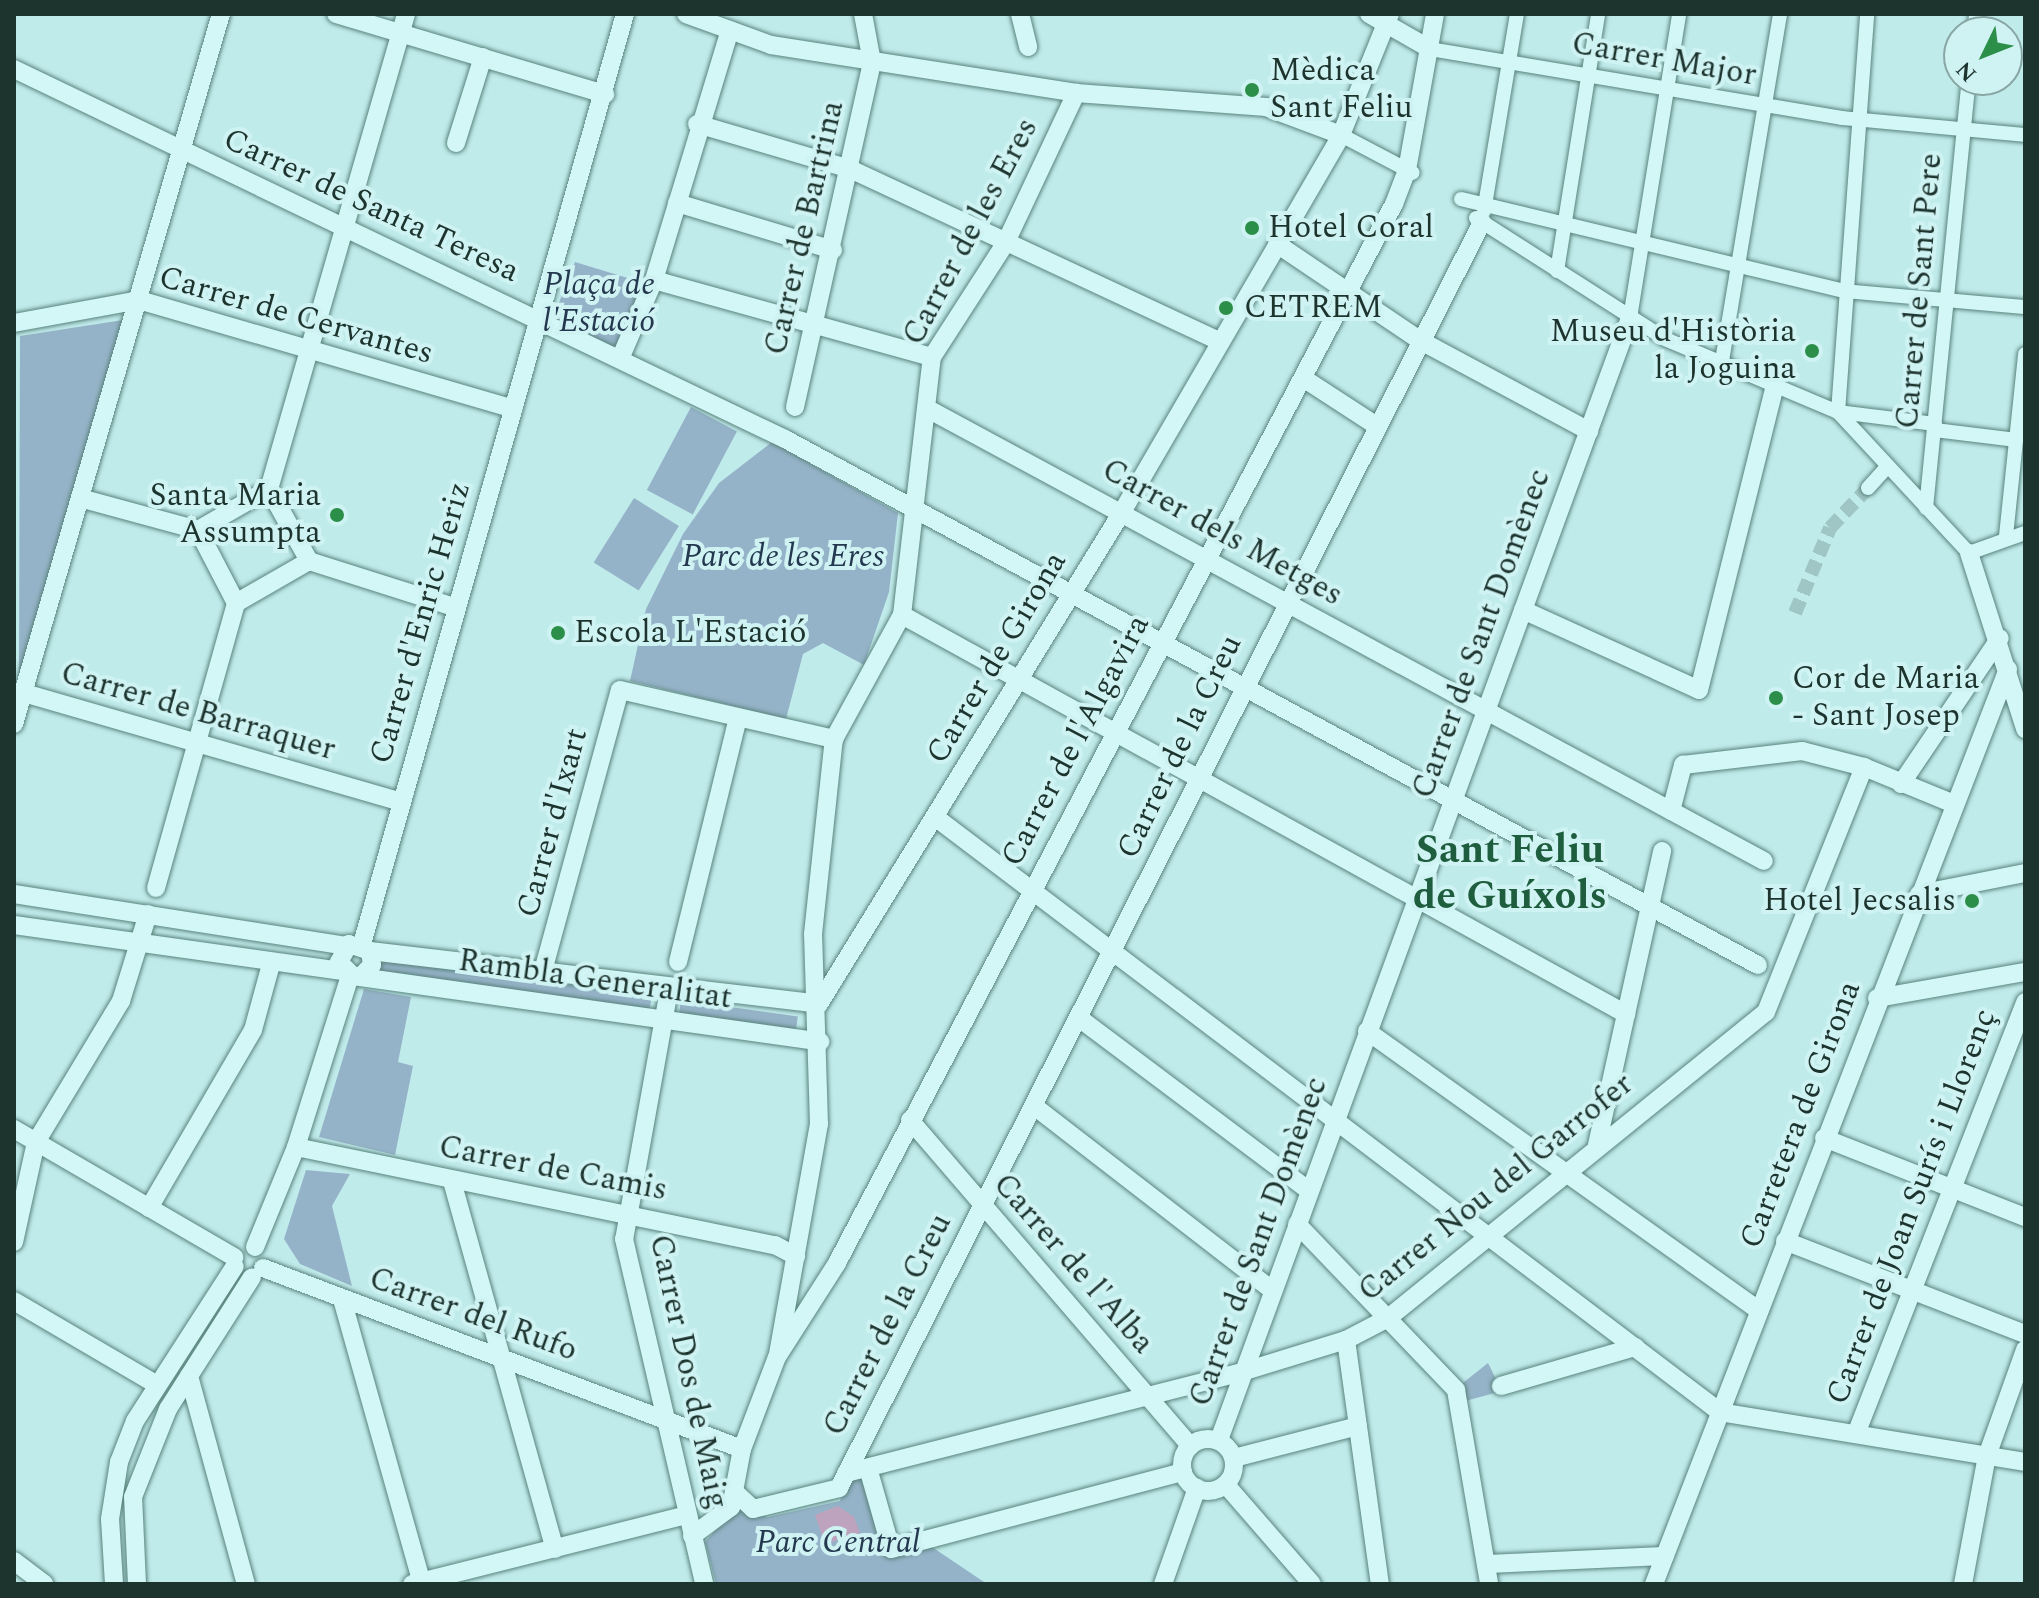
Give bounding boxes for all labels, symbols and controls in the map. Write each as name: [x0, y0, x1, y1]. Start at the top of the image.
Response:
north arrow: [1943, 16, 2023, 96]
street label: Carrer Major: [1569, 25, 1759, 95]
place label: Mèdica Sant Feliu: [1270, 53, 1413, 128]
text: N: [1948, 54, 1985, 89]
marker: Mèdica Sant Feliu: [1241, 79, 1263, 101]
street label: Carrer de Bartrina: [757, 97, 853, 359]
street label: Carrer de les Eres: [895, 112, 1047, 352]
street label: Carrer de Santa Teresa: [217, 121, 525, 291]
street label: Carrer de Sant Pere: [1889, 152, 1951, 430]
place label: Hotel Coral: [1268, 209, 1434, 247]
marker: Hotel Coral: [1243, 219, 1261, 237]
street label: Carrer de Cervantes: [154, 258, 438, 374]
park label: Plaça de l'Estació: [543, 267, 655, 342]
place label: CETREM: [1244, 289, 1382, 327]
marker: CETREM: [1215, 297, 1237, 319]
place label: Museu d'Història la Joguina: [1550, 314, 1796, 389]
marker: Museu d'Història la Joguina: [1803, 342, 1821, 360]
street label: Carrer dels Metges: [1095, 451, 1349, 615]
street label: Carrer de Sant Domènec: [1405, 464, 1559, 804]
place label: Santa Maria Assumpta: [149, 478, 321, 553]
street label: Carrer d'Enric Heriz: [362, 478, 480, 768]
marker: Santa Maria Assumpta: [328, 506, 346, 524]
park label: Parc de les Eres: [682, 538, 884, 576]
street label: Carrer de Girona: [919, 545, 1075, 771]
street label: Carrer de l'Algavira: [994, 609, 1158, 873]
place label: Escola L'Estació: [574, 614, 807, 652]
marker: Escola L'Estació: [549, 624, 567, 642]
street label: Carrer de la Creu: [1109, 629, 1251, 865]
street label: Carrer de Barraquer: [56, 654, 340, 770]
place label: Cor de Maria - Sant Josep: [1792, 661, 1979, 736]
marker: Cor de Maria - Sant Josep: [1767, 689, 1785, 707]
street label: Carrer d'Ixart: [509, 724, 597, 922]
district label: Sant Feliu de Guíxols: [1413, 827, 1607, 921]
place label: Hotel Jecsalis: [1763, 882, 1956, 920]
marker: Hotel Jecsalis: [1963, 892, 1981, 910]
street label: Rambla Generalitat: [456, 942, 734, 1018]
street label: Carretera de Girona: [1732, 976, 1870, 1254]
street label: Carrer de Joan Surís i Llorenç: [1819, 1004, 2005, 1410]
street label: Carrer Nou del Garrofer: [1351, 1065, 1641, 1311]
street label: Carrer de Sant Domènec: [1182, 1072, 1336, 1412]
street label: Carrer de Camis: [435, 1128, 671, 1210]
street label: Carrer de l'Alba: [984, 1166, 1162, 1362]
street label: Carrer de la Creu: [815, 1207, 961, 1443]
street label: Carrer Dos de Maig: [640, 1231, 736, 1513]
street label: Carrer del Rufo: [364, 1260, 582, 1370]
park label: Parc Central: [756, 1524, 920, 1562]

